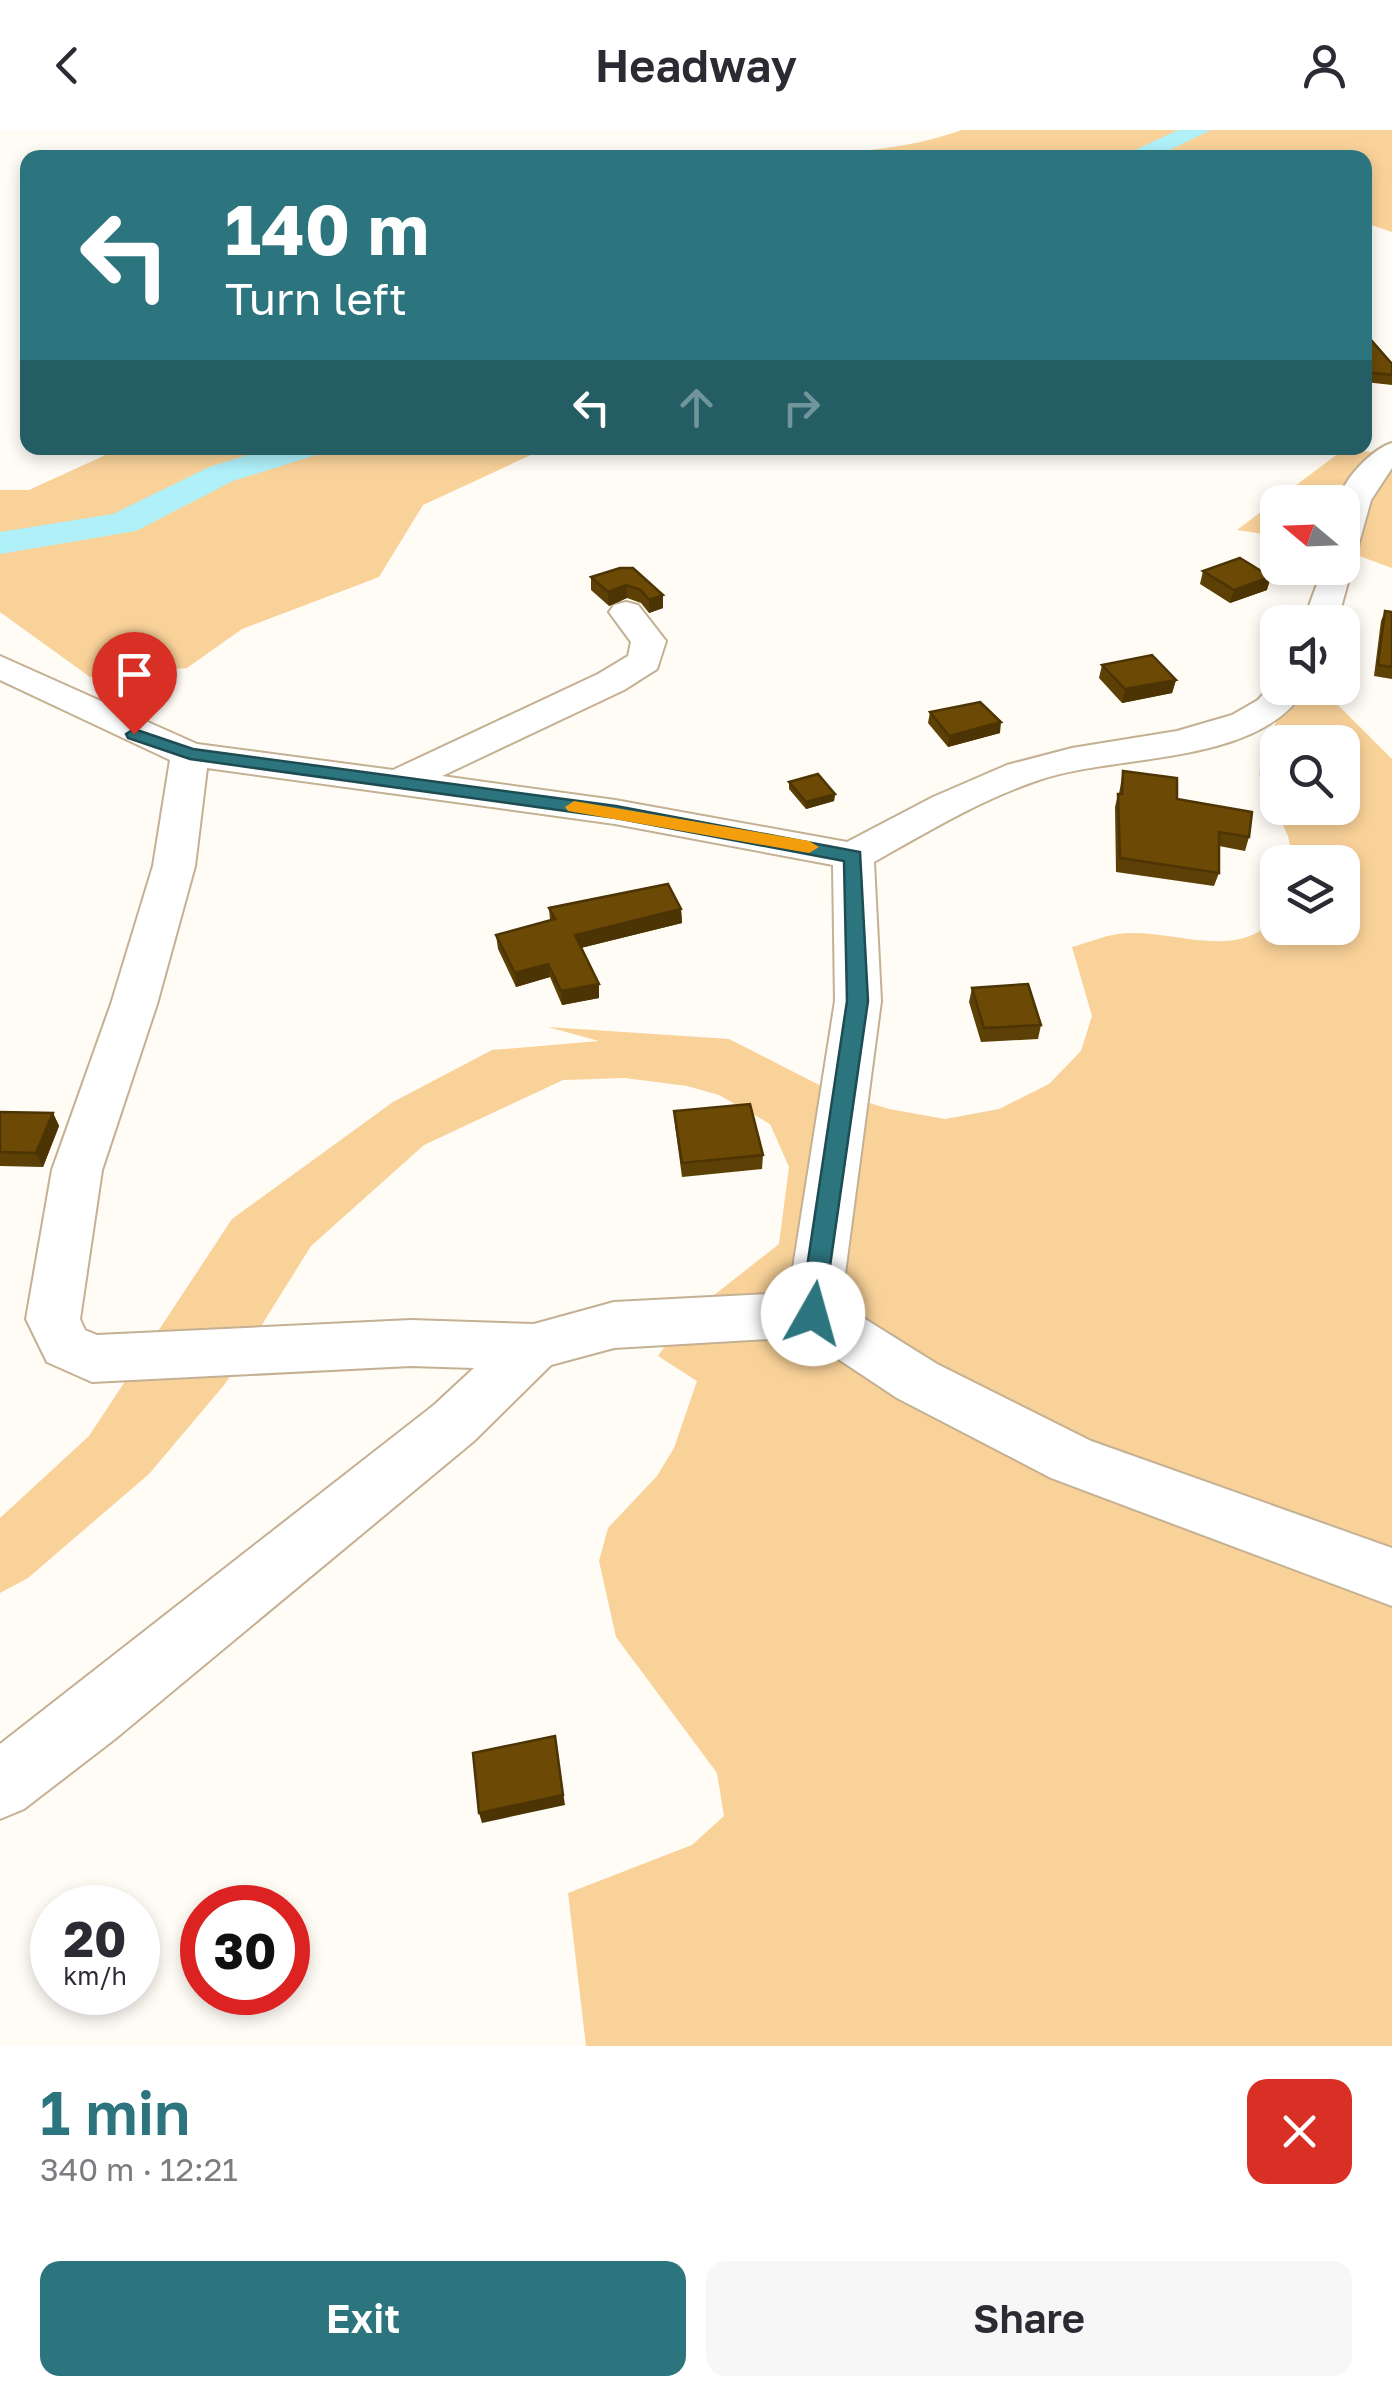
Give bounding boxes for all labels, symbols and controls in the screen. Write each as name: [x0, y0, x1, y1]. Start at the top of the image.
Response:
icon: back: [40, 38, 95, 93]
text: Headway: [595, 38, 797, 92]
icon: person: [1297, 38, 1352, 93]
text: 140 m: [225, 186, 429, 270]
icon: left: [60, 190, 190, 320]
text: Turn left: [225, 271, 407, 325]
icon: left: [564, 380, 619, 435]
icon: ahead: [669, 380, 724, 435]
icon: right: [774, 380, 829, 435]
north arrow: [1260, 485, 1360, 585]
map controls: [1260, 485, 1360, 945]
button: sound: [1260, 605, 1360, 705]
pin: [92, 632, 177, 735]
icon: arrive: [107, 647, 162, 702]
button: search: [1260, 725, 1360, 825]
button: layers: [1260, 845, 1360, 945]
position arrow: [761, 1262, 865, 1366]
speed limit sign: 30: [180, 1885, 310, 2015]
text: 20: [63, 1908, 126, 1968]
text: km/h: [63, 1960, 127, 1991]
text: 1 min: [40, 2076, 190, 2148]
button: close: [1247, 2079, 1352, 2184]
text: 340 m · 12:21: [40, 2150, 238, 2188]
button: Exit: [40, 2261, 686, 2376]
button: Share: [706, 2261, 1352, 2376]

